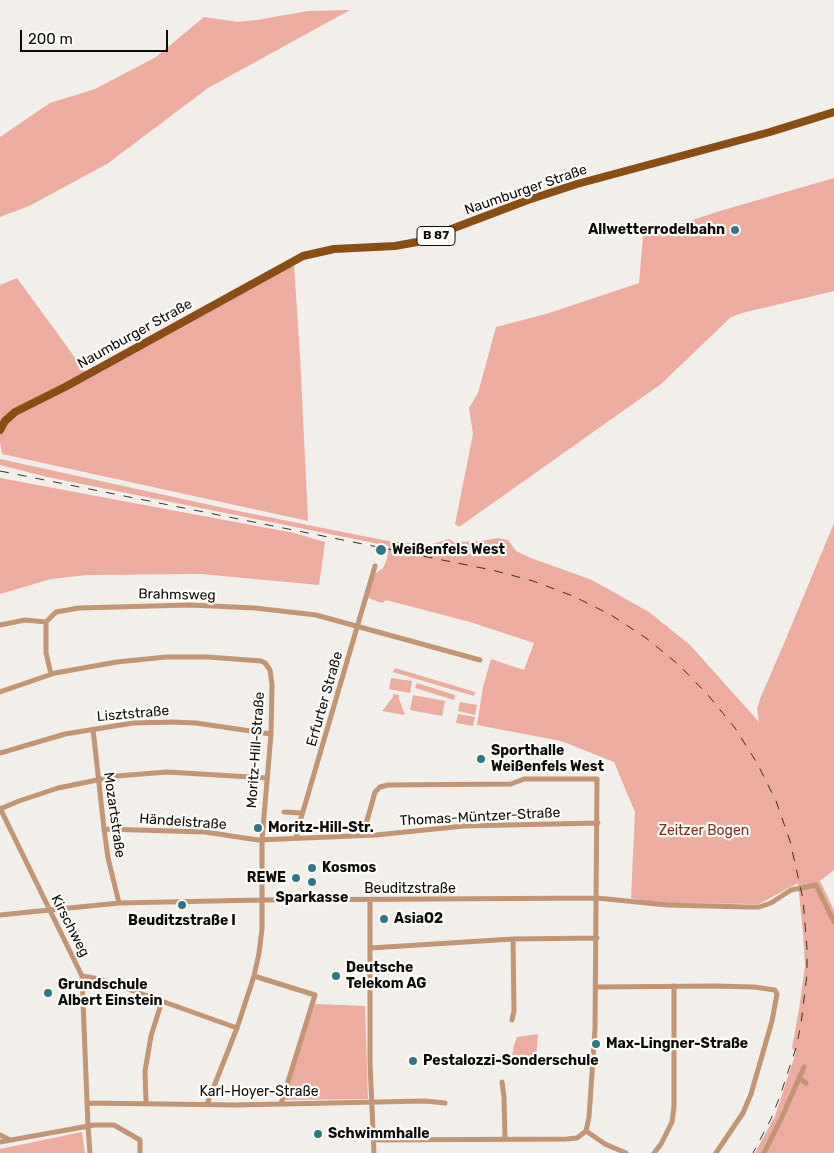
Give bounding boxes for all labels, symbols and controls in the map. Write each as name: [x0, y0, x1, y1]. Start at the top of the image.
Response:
scale bar: [22, 20, 170, 52]
text: 200 m: [28, 30, 73, 48]
street label: Naumburger Straße: [463, 161, 589, 219]
place label: Allwetterrodelbahn: [588, 222, 725, 238]
marker: Allwetterrodelbahn: [729, 224, 741, 236]
road number: B 87: [417, 227, 455, 246]
street label: Naumburger Straße: [75, 296, 195, 372]
place label: Weißenfels West: [392, 542, 505, 558]
marker: Weißenfels West: [374, 543, 388, 557]
street label: Brahmsweg: [138, 586, 216, 604]
street label: Erfurter Straße: [303, 649, 347, 749]
street label: Moritz-Hill-Straße: [244, 691, 268, 809]
street label: Lisztstraße: [96, 702, 170, 726]
place label: Sporthalle Weißenfels West: [491, 743, 604, 776]
marker: Sporthalle Weißenfels West: [475, 753, 487, 765]
street label: Mozartstraße: [100, 771, 128, 859]
street label: Thomas-Müntzer-Straße: [399, 804, 561, 830]
street label: Händelstraße: [139, 811, 227, 833]
place label: Moritz-Hill-Str.: [268, 820, 374, 836]
marker: Moritz-Hill-Str.: [252, 822, 264, 834]
park label: Zeitzer Bogen: [659, 823, 749, 839]
place label: Kosmos: [322, 860, 376, 876]
marker: Kosmos: [306, 862, 318, 874]
place label: REWE: [247, 870, 286, 886]
marker: REWE: [290, 872, 302, 884]
marker: Sparkasse: [306, 876, 318, 888]
street label: Beuditzstraße: [364, 881, 456, 897]
place label: Sparkasse: [276, 890, 348, 906]
street label: Kirschweg: [47, 892, 93, 960]
marker: Beuditzstraße I: [176, 899, 188, 911]
place label: AsiaO2: [394, 911, 443, 927]
place label: Beuditzstraße I: [128, 913, 236, 929]
marker: AsiaO2: [378, 913, 390, 925]
place label: Deutsche Telekom AG: [346, 960, 426, 992]
marker: Deutsche Telekom AG: [330, 970, 342, 982]
place label: Grundschule Albert Einstein: [58, 977, 163, 1010]
marker: Grundschule Albert Einstein: [42, 987, 54, 999]
place label: Max-Lingner-Straße: [606, 1036, 748, 1052]
marker: Max-Lingner-Straße: [590, 1038, 602, 1050]
place label: Pestalozzi-Sonderschule: [423, 1053, 598, 1069]
marker: Pestalozzi-Sonderschule: [407, 1055, 419, 1067]
street label: Karl-Hoyer-Straße: [199, 1084, 319, 1100]
place label: Schwimmhalle: [328, 1126, 430, 1142]
marker: Schwimmhalle: [312, 1128, 324, 1140]

